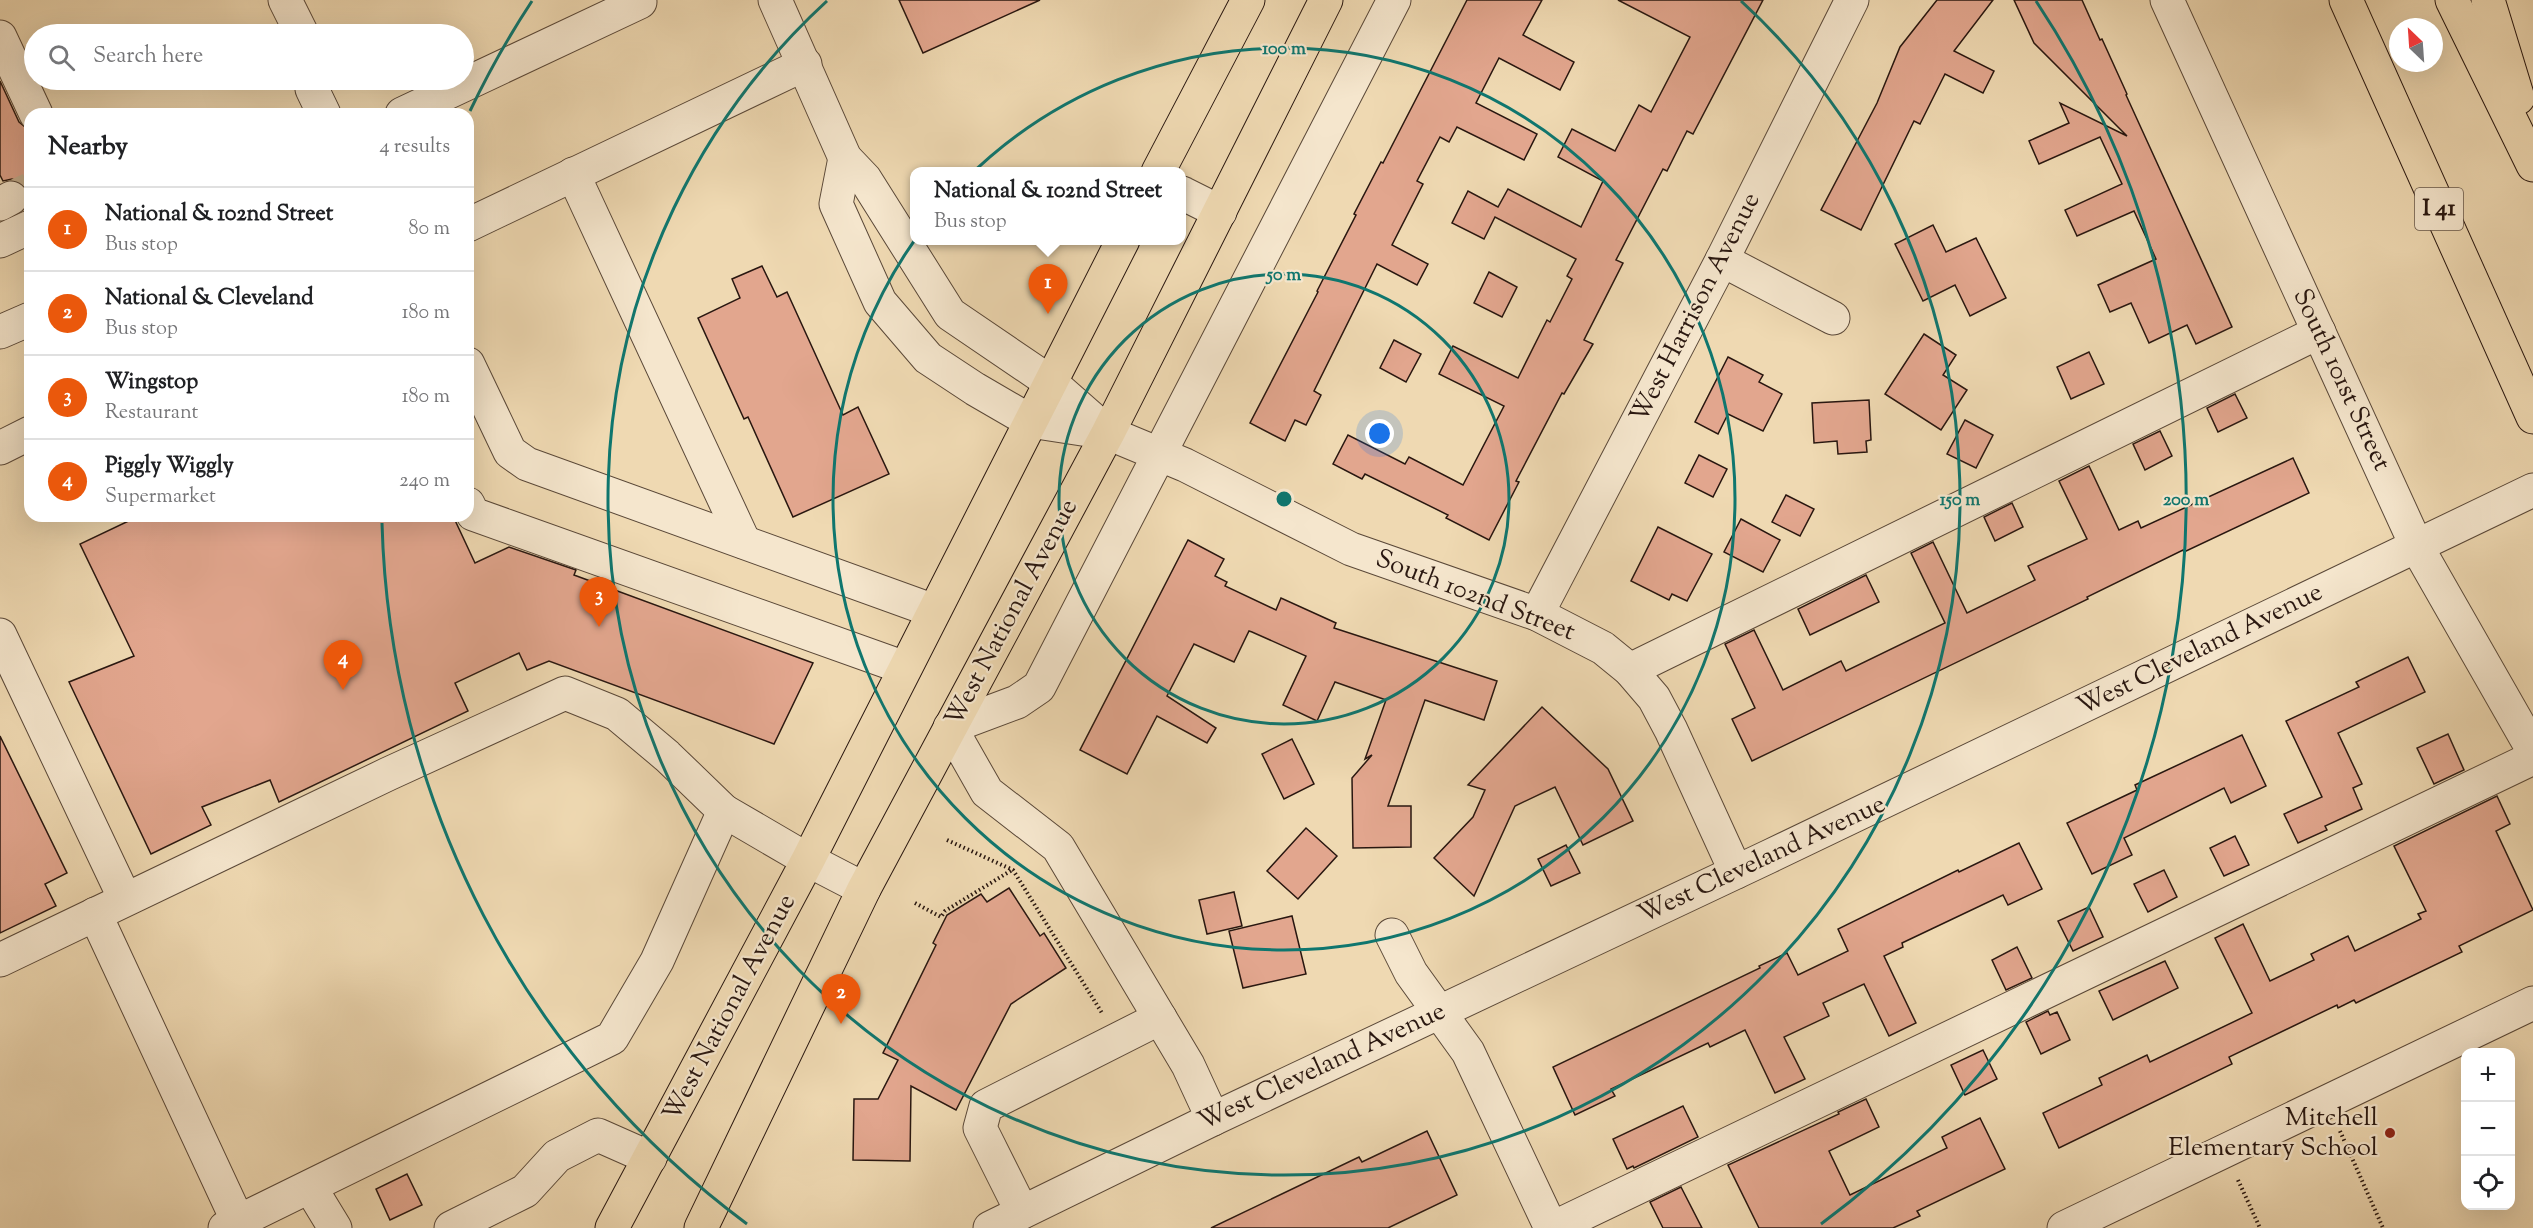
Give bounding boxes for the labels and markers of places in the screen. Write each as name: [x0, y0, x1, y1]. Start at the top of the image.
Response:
pin: 1: [1028, 264, 1068, 314]
centre of rings: [1274, 489, 1294, 509]
pin: 3: [580, 578, 618, 627]
pin: 4: [324, 640, 362, 690]
pin: 2: [822, 974, 860, 1024]
place label: Mitchell Elementary School: [2168, 1100, 2378, 1167]
marker: Mitchell Elementary School: [2383, 1126, 2397, 1140]

